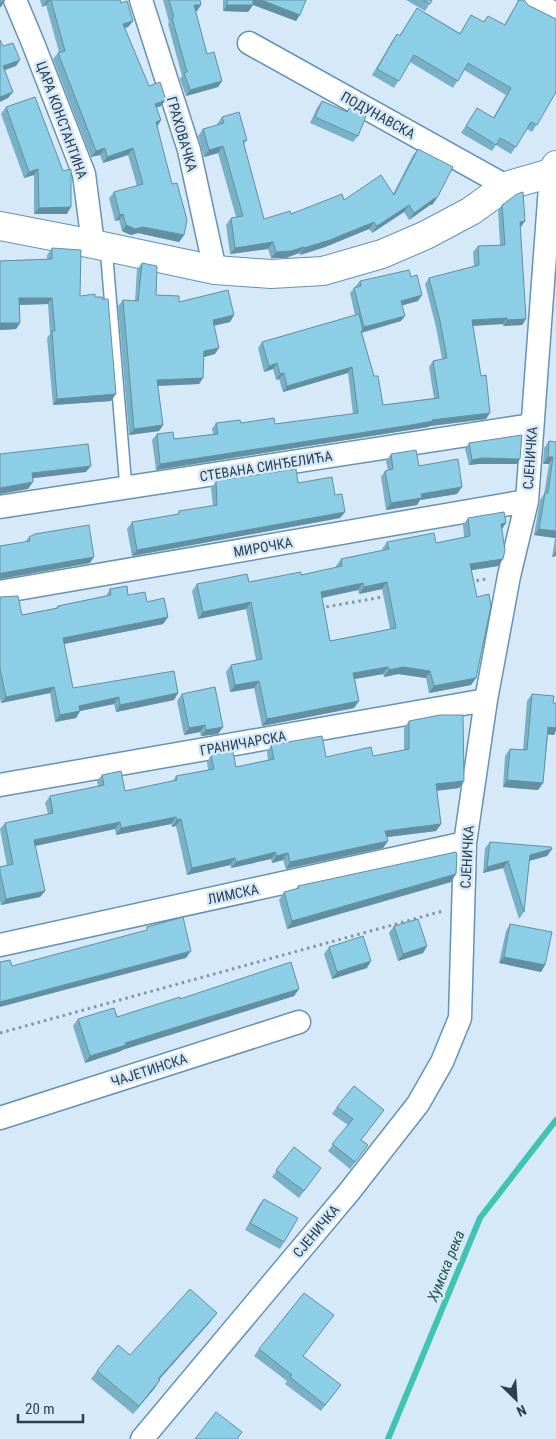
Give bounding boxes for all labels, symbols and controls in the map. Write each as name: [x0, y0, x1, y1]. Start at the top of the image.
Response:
street label: ЦАРА КОНСТАНТИНА: [33, 59, 91, 181]
street label: ПОДУНАВСКА: [338, 88, 418, 142]
street label: ГРАХОВАЧКА: [164, 95, 200, 173]
street label: СЈЕНИЧКА: [520, 426, 540, 490]
street label: СТЕВАНА СИНЂЕЛИЋА: [199, 448, 333, 484]
street label: МИРОЧКА: [232, 534, 294, 560]
street label: ГРАНИЧАРСКА: [199, 728, 287, 758]
street label: СЈЕНИЧКА: [457, 825, 477, 889]
street label: ЛИМСКА: [206, 881, 260, 907]
street label: ЧАЈЕТИНСКА: [109, 1050, 189, 1090]
street label: СЈЕНИЧКА: [290, 1202, 342, 1260]
water label: Хумска река: [423, 1228, 468, 1305]
north arrow: [491, 1374, 541, 1424]
scale bar: [18, 1392, 82, 1424]
text: 20 m: [25, 1400, 55, 1418]
text: N: [514, 1402, 529, 1420]

